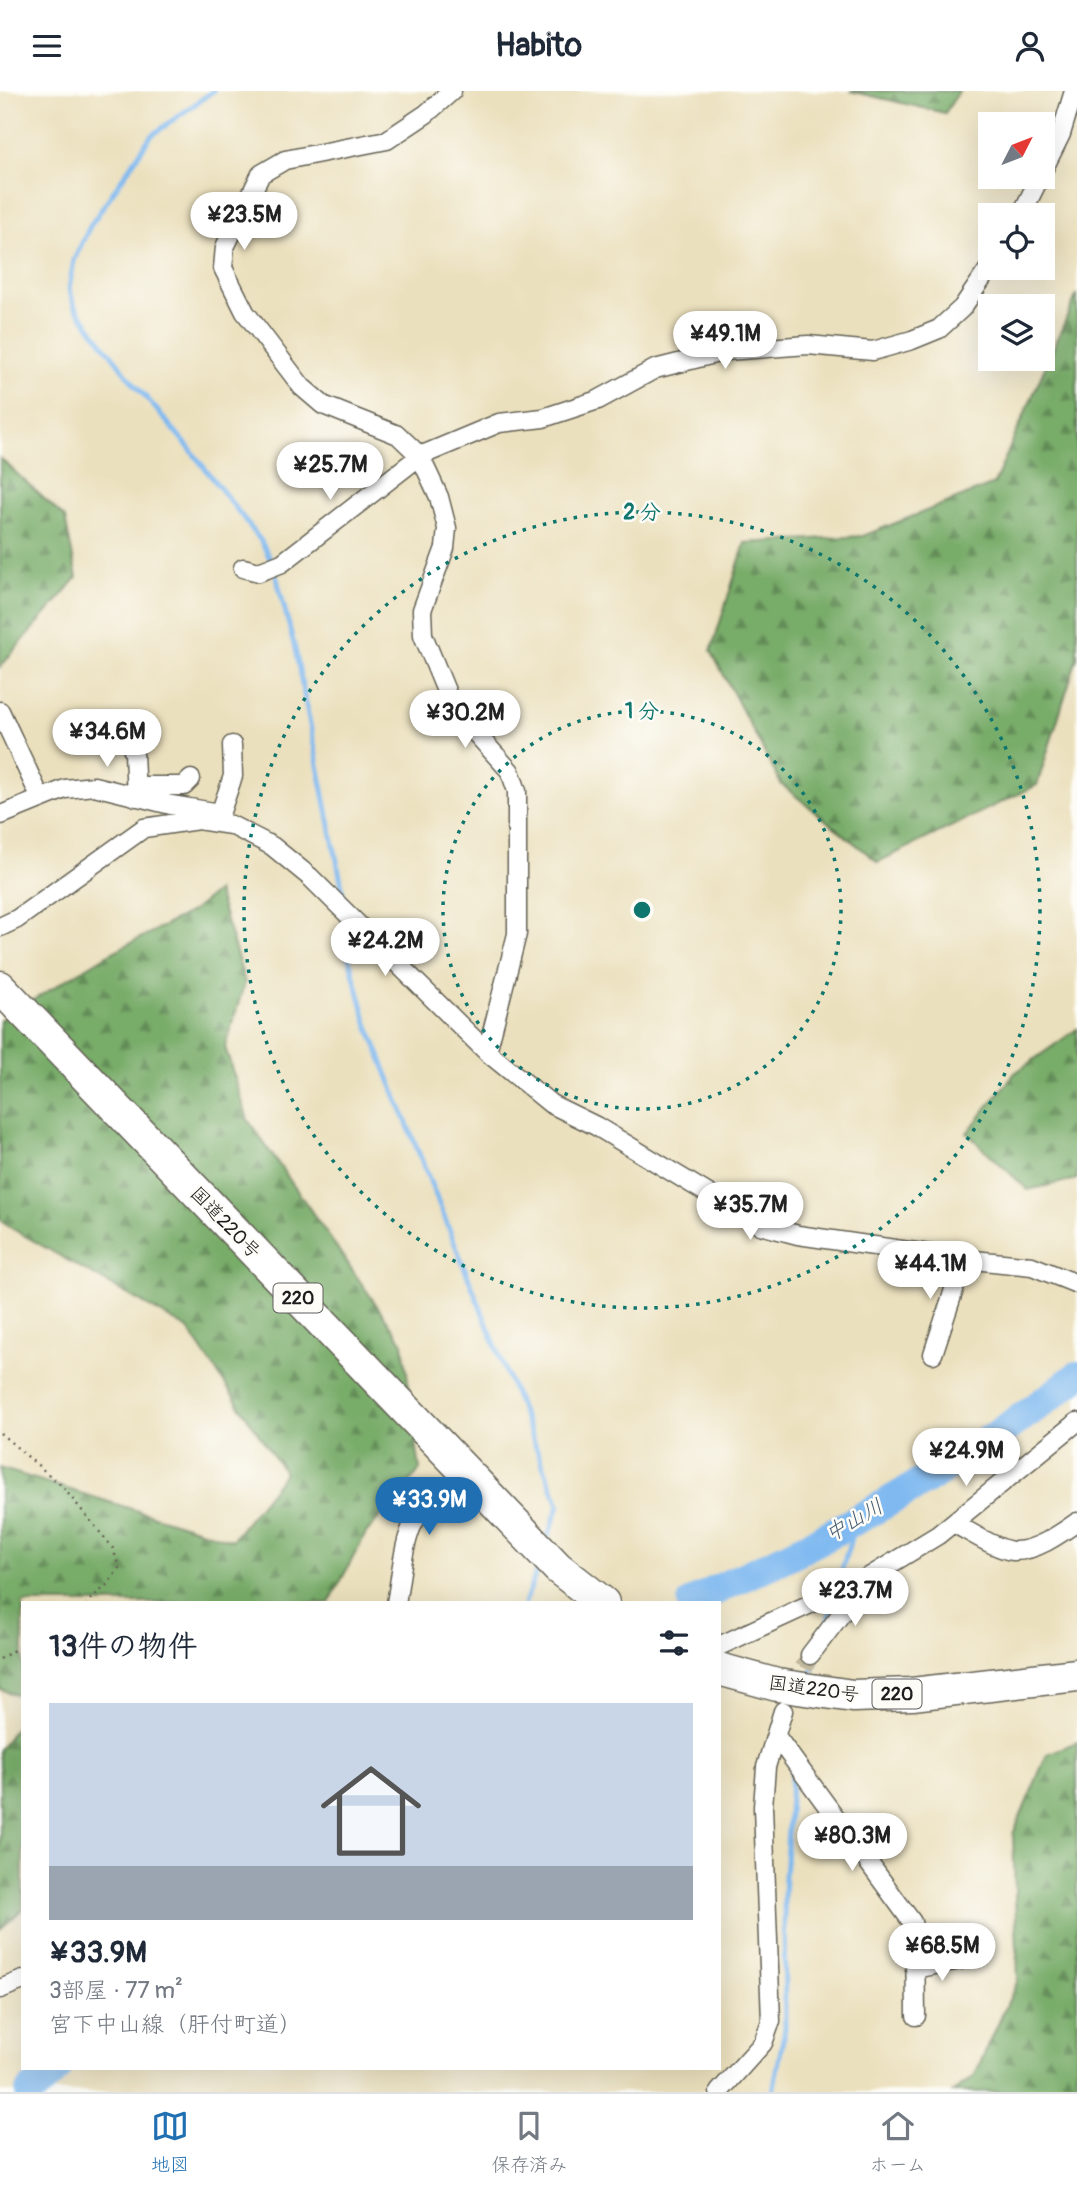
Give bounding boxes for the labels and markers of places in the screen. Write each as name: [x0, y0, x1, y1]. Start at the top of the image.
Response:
pin: ¥23.5M: [187, 193, 301, 252]
pin: ¥49.1M: [668, 311, 782, 371]
pin: ¥25.7M: [273, 443, 387, 502]
pin: ¥30.2M: [408, 691, 522, 750]
pin: ¥34.6M: [50, 709, 164, 769]
centre of rings: [630, 898, 654, 922]
pin: ¥24.2M: [328, 919, 442, 978]
pin: ¥35.7M: [693, 1183, 807, 1242]
pin: ¥44.1M: [873, 1241, 987, 1301]
pin: ¥24.9M: [909, 1429, 1023, 1488]
pin: ¥33.9M: [372, 1477, 486, 1537]
pin: ¥23.7M: [798, 1569, 912, 1628]
pin: ¥80.3M: [795, 1813, 909, 1873]
pin: ¥68.5M: [885, 1923, 999, 1983]

